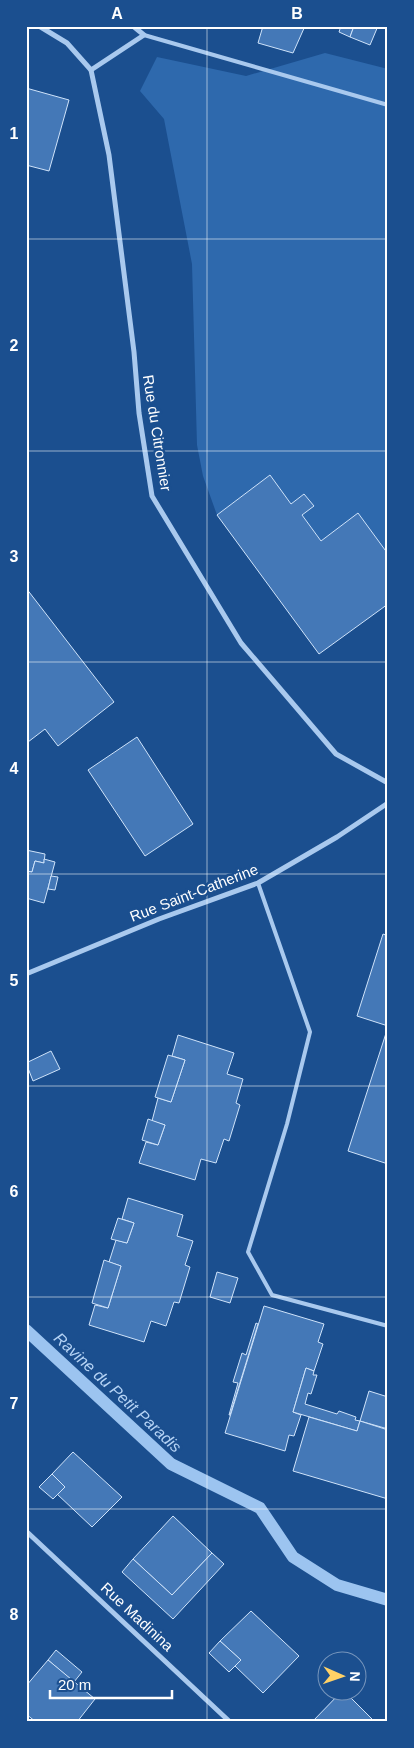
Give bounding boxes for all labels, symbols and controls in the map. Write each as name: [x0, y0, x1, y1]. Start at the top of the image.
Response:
text: A: [111, 5, 123, 22]
text: B: [291, 5, 303, 22]
text: 1: [10, 125, 19, 142]
text: 2: [10, 337, 19, 354]
street label: Rue du Citronnier: [140, 374, 175, 492]
text: 3: [10, 548, 19, 565]
text: 4: [10, 760, 19, 777]
street label: Rue Saint-Catherine: [127, 860, 260, 925]
text: 5: [10, 972, 19, 989]
text: 6: [10, 1183, 19, 1200]
water label: Ravine du Petit Paradis: [51, 1329, 185, 1456]
text: 7: [10, 1395, 19, 1412]
street label: Rue Madinina: [98, 1579, 177, 1655]
text: 8: [10, 1606, 19, 1623]
north arrow: [316, 1650, 366, 1700]
scale bar: [50, 1668, 172, 1700]
text: N: [347, 1671, 363, 1682]
text: 20 m: [58, 1676, 91, 1693]

